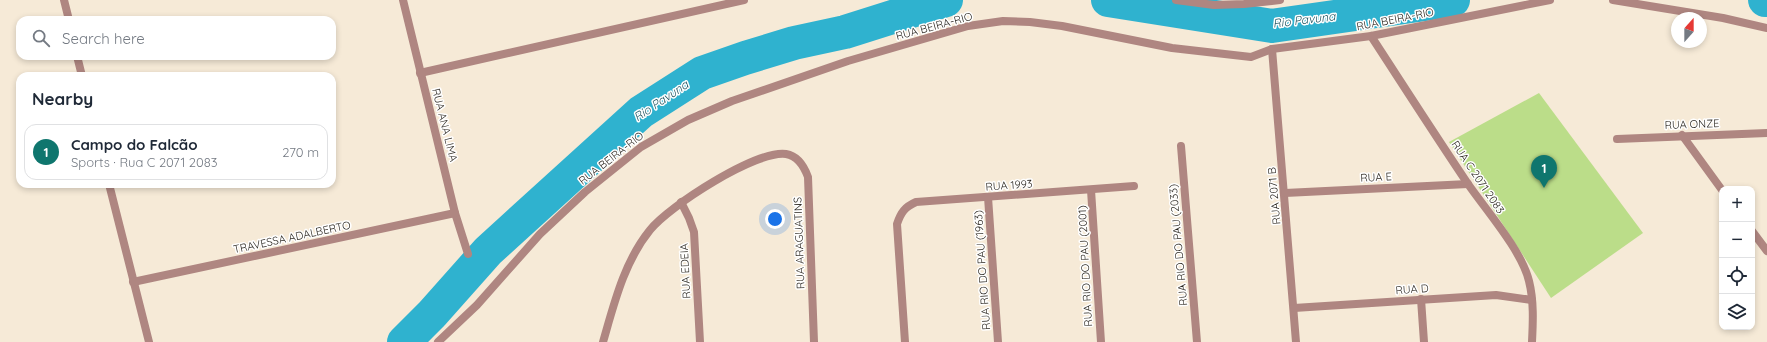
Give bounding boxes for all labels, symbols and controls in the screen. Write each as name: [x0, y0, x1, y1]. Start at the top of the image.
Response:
street label: RUA BEIRA-RIO: [1355, 5, 1435, 33]
water label: Rio Pavuna: [1272, 8, 1337, 31]
street label: RUA BEIRA-RIO: [894, 9, 974, 43]
north arrow: [1671, 12, 1707, 48]
search box: [16, 16, 336, 60]
icon: search: [30, 27, 52, 49]
text: Search here: [62, 29, 145, 48]
water label: Rio Pavuna: [631, 76, 692, 124]
street label: RUA ANA LIMA: [429, 87, 461, 163]
text: Nearby: [32, 88, 93, 109]
street label: RUA ONZE: [1664, 116, 1720, 132]
street label: RUA BEIRA-RIO: [576, 128, 646, 188]
text: Campo do Falcão: [71, 135, 198, 154]
street label: RUA C 2071 2083: [1448, 138, 1508, 216]
text: 1: [43, 144, 49, 160]
text: 270 m: [282, 144, 319, 160]
text: Sports · Rua C 2071 2083: [71, 154, 218, 170]
pin: 1: [1531, 155, 1557, 188]
street label: RUA 2071 B: [1265, 167, 1283, 225]
street label: RUA E: [1360, 169, 1392, 185]
street label: RUA 1993: [985, 176, 1033, 194]
street label: RUA RIO DO PAU (2033): [1166, 183, 1190, 307]
map controls: [1719, 186, 1755, 330]
button: +: [1719, 186, 1755, 222]
street label: RUA ARAGUATINS: [790, 197, 808, 289]
street label: RUA RIO DO PAU (2001): [1075, 205, 1095, 327]
your location: [765, 209, 785, 229]
street label: RUA RIO DO PAU (1963): [971, 210, 993, 330]
street label: TRAVESSA ADALBERTO: [232, 218, 352, 256]
button: −: [1719, 222, 1755, 258]
street label: RUA EDEIA: [677, 243, 693, 299]
button: locate: [1719, 258, 1755, 294]
street label: RUA D: [1395, 281, 1429, 297]
button: layers: [1719, 294, 1755, 330]

